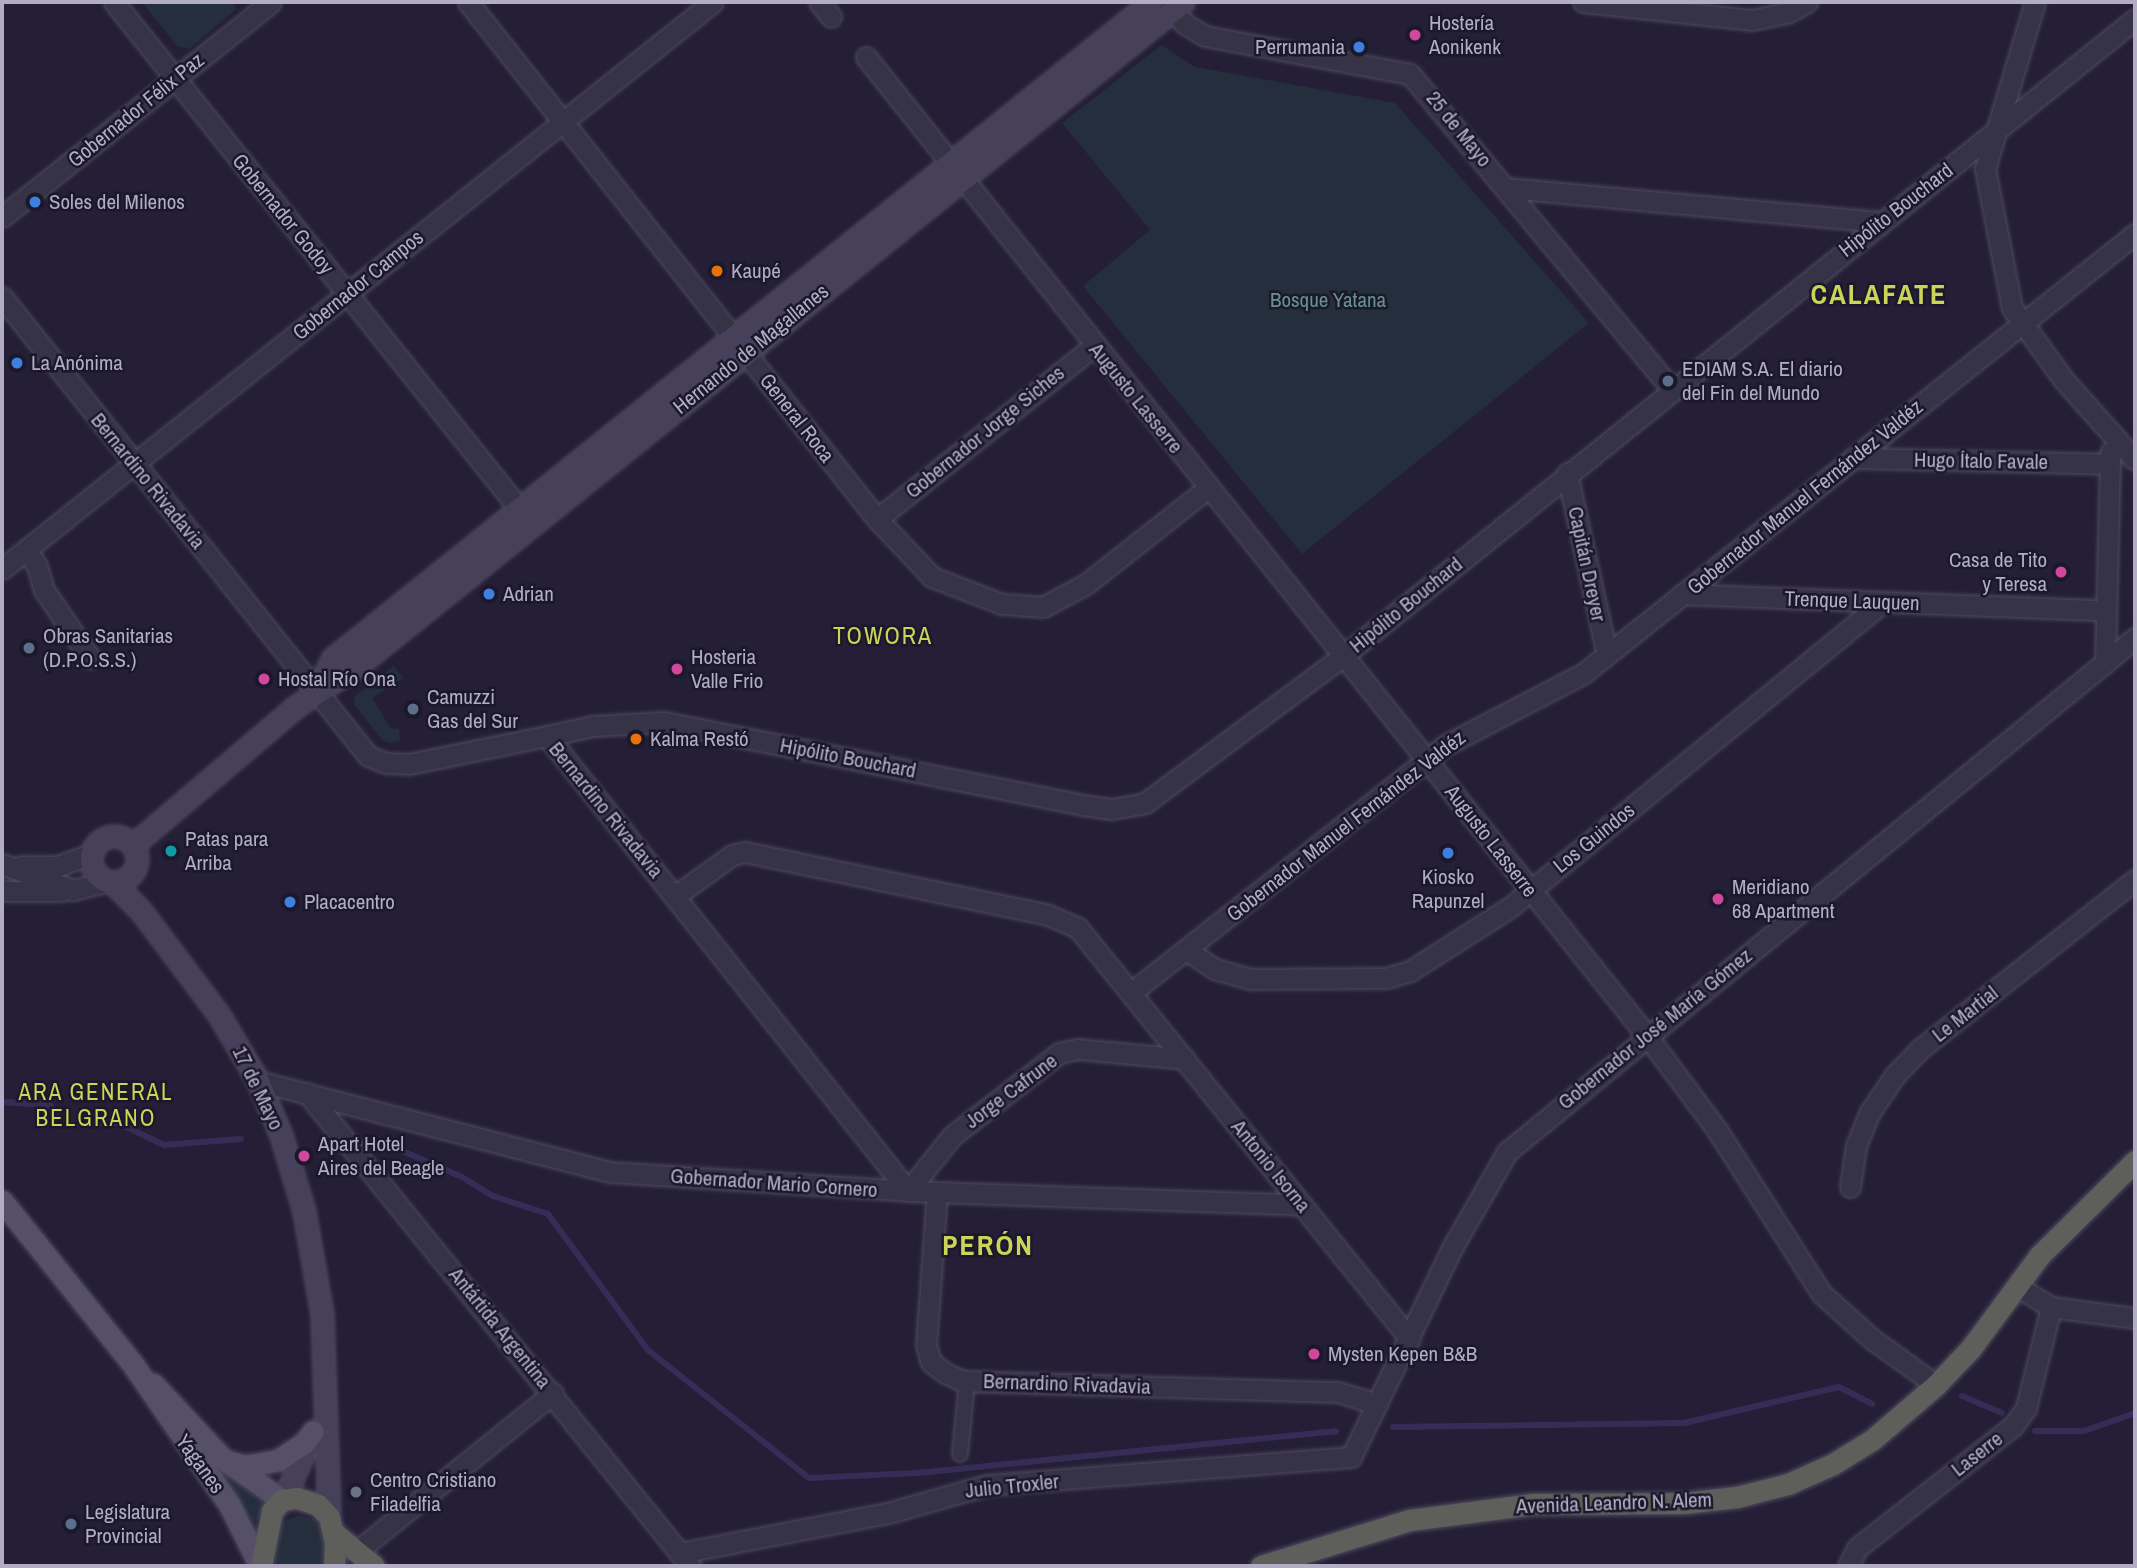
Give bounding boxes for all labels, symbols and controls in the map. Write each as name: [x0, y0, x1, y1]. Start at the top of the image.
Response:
place label: Hostería Aonikenk: [1429, 10, 1501, 60]
marker: Hostería Aonikenk: [1407, 27, 1423, 43]
place label: Perrumania: [1255, 34, 1345, 60]
marker: Perrumania: [1351, 39, 1367, 55]
street label: Gobernador Félix Paz: [63, 47, 209, 173]
street label: 25 de Mayo: [1421, 86, 1497, 172]
street label: Gobernador Godoy: [227, 149, 339, 279]
street label: Hipólito Bouchard: [1834, 158, 1958, 262]
place label: Soles del Milenos: [49, 189, 185, 215]
marker: Soles del Milenos: [27, 194, 43, 210]
street label: Gobernador Campos: [288, 225, 428, 345]
place label: Kaupé: [731, 258, 781, 284]
marker: Kaupé: [709, 263, 725, 279]
district label: CALAFATE: [1812, 277, 1946, 311]
street label: Hernando de Magallanes: [668, 279, 834, 419]
park label: Bosque Yatana: [1270, 287, 1386, 313]
street label: Augusto Lasserre: [1084, 338, 1188, 458]
place label: La Anónima: [31, 350, 124, 376]
marker: La Anónima: [9, 355, 25, 371]
place label: EDIAM S.A. El diario del Fin del Mundo: [1682, 356, 1843, 406]
street label: Gobernador Jorge Siches: [900, 360, 1070, 504]
street label: General Roca: [754, 368, 840, 468]
marker: EDIAM S.A. El diario del Fin del Mundo: [1660, 373, 1676, 389]
street label: Gobernador Manuel Fernández Valdéz: [1682, 394, 1928, 600]
street label: Bernardino Rivadavia: [85, 408, 211, 554]
street label: Hugo Ítalo Favale: [1914, 447, 2048, 475]
street label: Capitán Dreyer: [1563, 504, 1611, 624]
place label: Casa de Tito y Teresa: [1949, 547, 2047, 597]
street label: Hipólito Bouchard: [1345, 552, 1467, 658]
marker: Casa de Tito y Teresa: [2053, 564, 2069, 580]
place label: Adrian: [503, 581, 554, 607]
marker: Adrian: [481, 586, 497, 602]
street label: Trenque Lauquen: [1784, 586, 1920, 616]
district label: TOWORA: [834, 622, 932, 650]
place label: Obras Sanitarias (D.P.O.S.S.): [43, 623, 173, 673]
marker: Obras Sanitarias (D.P.O.S.S.): [21, 640, 37, 656]
place label: Hosteria Valle Frio: [691, 644, 763, 694]
marker: Hosteria Valle Frio: [669, 661, 685, 677]
place label: Hostal Río Ona: [278, 666, 396, 692]
marker: Hostal Río Ona: [256, 671, 272, 687]
place label: Camuzzi Gas del Sur: [427, 684, 518, 734]
marker: Camuzzi Gas del Sur: [405, 701, 421, 717]
street label: Gobernador Manuel Fernández Valdéz: [1222, 725, 1470, 927]
place label: Kalma Restó: [650, 726, 749, 752]
marker: Kalma Restó: [628, 731, 644, 747]
street label: Hipólito Bouchard: [778, 732, 918, 784]
street label: Bernardino Rivadavia: [543, 737, 669, 883]
street label: Augusto Lasserre: [1440, 780, 1542, 902]
street label: Los Guindos: [1548, 797, 1640, 879]
place label: Patas para Arriba: [185, 826, 268, 876]
marker: Patas para Arriba: [163, 843, 179, 859]
marker: Kiosko Rapunzel: [1440, 845, 1456, 861]
place label: Kiosko Rapunzel: [1412, 864, 1484, 914]
place label: Meridiano 68 Apartment: [1732, 874, 1835, 924]
place label: Placacentro: [304, 889, 395, 915]
marker: Meridiano 68 Apartment: [1710, 891, 1726, 907]
marker: Placacentro: [282, 894, 298, 910]
street label: Gobernador José María Gómez: [1553, 943, 1757, 1115]
street label: Le Martial: [1927, 981, 2003, 1047]
street label: 17 de Mayo: [227, 1042, 289, 1134]
street label: Jorge Cafrune: [960, 1048, 1062, 1134]
district label: ARA GENERAL BELGRANO: [19, 1078, 173, 1132]
street label: Antonio Isorna: [1226, 1115, 1316, 1217]
place label: Apart Hotel Aires del Beagle: [318, 1131, 444, 1181]
marker: Apart Hotel Aires del Beagle: [296, 1148, 312, 1164]
street label: Gobernador Mario Cornero: [670, 1163, 878, 1203]
district label: PERÓN: [943, 1228, 1033, 1262]
street label: Antártida Argentina: [443, 1262, 557, 1394]
place label: Mysten Kepen B&B: [1328, 1341, 1477, 1367]
marker: Mysten Kepen B&B: [1306, 1346, 1322, 1362]
street label: Bernardino Rivadavia: [983, 1368, 1151, 1400]
street label: Laserre: [1946, 1426, 2008, 1482]
street label: Yaganes: [170, 1430, 230, 1498]
place label: Centro Cristiano Filadelfia: [370, 1467, 496, 1517]
street label: Julio Troxler: [964, 1469, 1060, 1503]
marker: Centro Cristiano Filadelfia: [348, 1484, 364, 1500]
street label: Avenida Leandro N. Alem: [1515, 1487, 1713, 1519]
place label: Legislatura Provincial: [85, 1499, 170, 1549]
marker: Legislatura Provincial: [63, 1516, 79, 1532]

